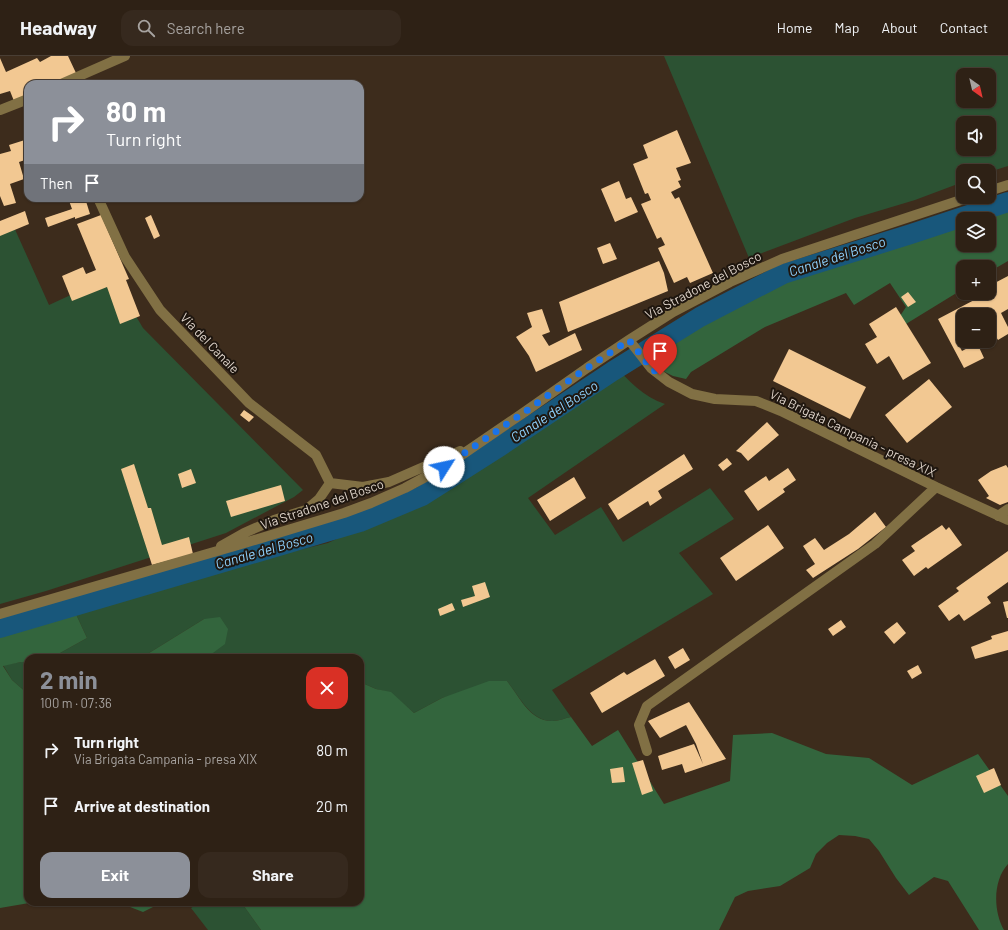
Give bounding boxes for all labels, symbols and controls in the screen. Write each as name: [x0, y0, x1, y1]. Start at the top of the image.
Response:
search box: [121, 10, 401, 46]
text: Headway: [20, 16, 97, 39]
icon: search: [135, 17, 157, 39]
text: Search here: [167, 19, 245, 37]
text: Home: [777, 19, 813, 36]
text: Map: [835, 19, 859, 36]
text: About: [881, 19, 918, 36]
text: Contact: [940, 19, 988, 36]
north arrow: [956, 68, 996, 108]
map controls: [956, 68, 996, 348]
text: 80 m: [106, 94, 166, 128]
icon: right: [40, 96, 92, 148]
button: sound: [956, 116, 996, 156]
text: Turn right: [106, 128, 182, 150]
button: search: [956, 164, 996, 204]
icon: arrive: [81, 172, 103, 194]
text: Then: [40, 174, 73, 192]
button: layers: [956, 212, 996, 252]
water label: Canale del Bosco: [786, 232, 888, 280]
street label: Via Stradone del Bosco: [642, 248, 764, 322]
button: +: [956, 260, 996, 300]
button: −: [956, 308, 996, 348]
street label: Via del Canale: [177, 309, 243, 377]
pin: [643, 334, 677, 375]
icon: arrive: [649, 340, 671, 362]
water label: Canale del Bosco: [507, 376, 601, 446]
street label: Via Brigata Campania - presa XIX: [767, 386, 939, 480]
position arrow: [423, 446, 465, 488]
street label: Via Stradone del Bosco: [258, 475, 386, 533]
water label: Canale del Bosco: [213, 528, 315, 572]
text: 2 min: [40, 665, 98, 694]
button: close: [306, 667, 348, 709]
text: 100 m · 07:36: [40, 695, 112, 711]
text: Turn right: [74, 733, 139, 751]
icon: right: [40, 739, 62, 761]
text: 80 m: [316, 741, 348, 759]
text: Via Brigata Campania - presa XIX: [74, 751, 257, 767]
icon: arrive: [40, 795, 62, 817]
text: Arrive at destination: [74, 797, 210, 815]
text: 20 m: [316, 797, 348, 815]
button: Exit: [40, 852, 190, 898]
button: Share: [198, 852, 348, 898]

